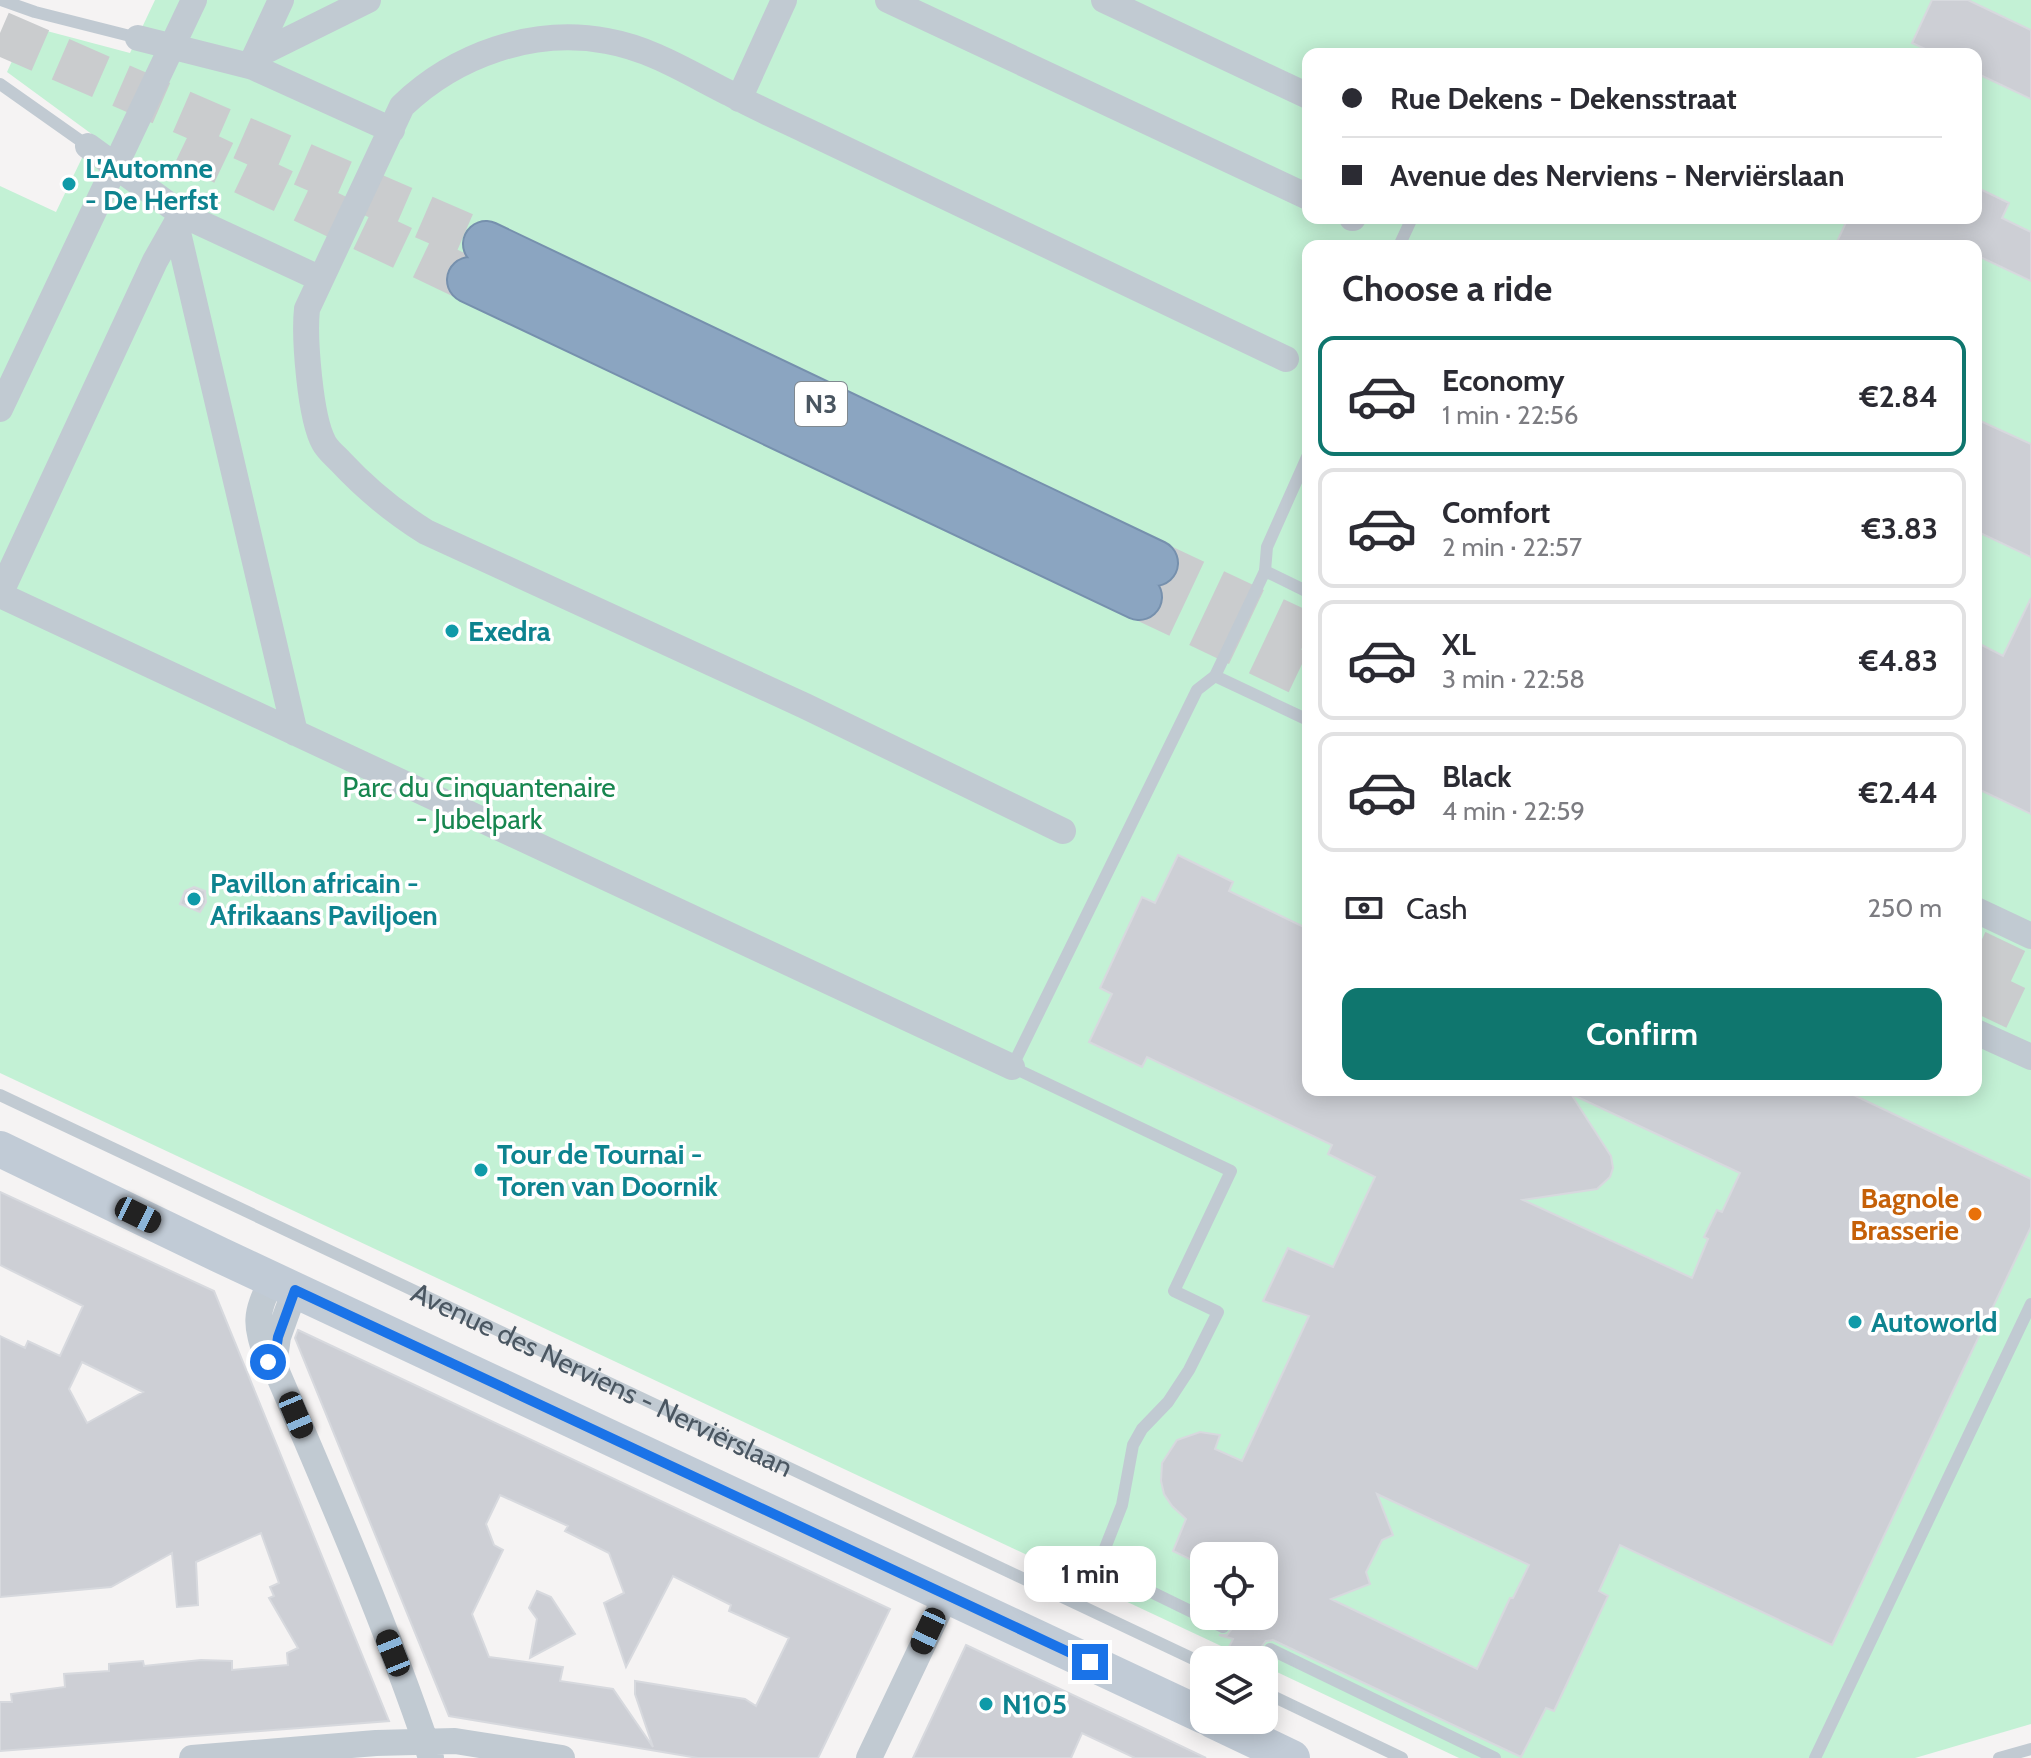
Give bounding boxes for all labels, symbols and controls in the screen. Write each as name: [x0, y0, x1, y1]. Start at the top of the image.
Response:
text: Rue Dekens - Dekensstraat: [1390, 80, 1737, 117]
place label: L'Automne - De Herfst: [85, 151, 218, 217]
text: Avenue des Nerviens - Nerviërslaan: [1390, 157, 1845, 194]
marker: L'Automne - De Herfst: [60, 175, 78, 193]
text: Choose a ride: [1342, 266, 1552, 310]
icon: car: [1346, 360, 1418, 432]
text: Economy: [1442, 362, 1565, 399]
text: €2.84: [1859, 378, 1938, 415]
road number: N3: [795, 382, 847, 426]
text: 1 min · 22:56: [1442, 399, 1579, 431]
icon: car: [1346, 492, 1418, 564]
text: Comfort: [1442, 494, 1550, 531]
text: €3.83: [1862, 510, 1938, 547]
text: 2 min · 22:57: [1442, 531, 1582, 563]
place label: Exedra: [468, 614, 551, 648]
marker: Exedra: [443, 622, 461, 640]
icon: car: [1346, 624, 1418, 696]
text: XL: [1442, 626, 1476, 663]
text: €4.83: [1859, 642, 1938, 679]
text: 3 min · 22:58: [1442, 663, 1585, 695]
icon: car: [1346, 756, 1418, 828]
text: Black: [1442, 758, 1512, 795]
park label: Parc du Cinquantenaire - Jubelpark: [342, 770, 616, 836]
text: €2.44: [1859, 774, 1938, 811]
text: 4 min · 22:59: [1442, 795, 1585, 827]
place label: Pavillon africain - Afrikaans Paviljoen: [210, 866, 438, 932]
icon: cash: [1342, 886, 1386, 930]
marker: Pavillon africain - Afrikaans Paviljoen: [185, 890, 203, 908]
text: Cash: [1406, 890, 1468, 927]
text: 250 m: [1868, 892, 1942, 924]
button: Confirm: [1342, 988, 1942, 1080]
place label: Tour de Tournai - Toren van Doornik: [497, 1137, 718, 1203]
marker: Tour de Tournai - Toren van Doornik: [472, 1161, 490, 1179]
place label: Bagnole Brasserie: [1850, 1181, 1959, 1247]
car: [111, 1194, 165, 1236]
marker: Bagnole Brasserie: [1966, 1205, 1984, 1223]
street label: Avenue des Nerviens - Nerviërslaan: [406, 1275, 798, 1484]
place label: Autoworld: [1871, 1305, 1998, 1339]
marker: Autoworld: [1846, 1313, 1864, 1331]
route start: [250, 1344, 286, 1380]
car: [276, 1388, 316, 1442]
map controls: [1190, 1542, 1278, 1734]
button: locate: [1190, 1542, 1278, 1630]
callout: 1 min: [1024, 1546, 1156, 1602]
text: 1 min: [1061, 1558, 1119, 1590]
car: [907, 1604, 949, 1658]
car: [373, 1626, 413, 1680]
route end: [1072, 1644, 1108, 1680]
button: layers: [1190, 1646, 1278, 1734]
place label: N105: [1002, 1687, 1067, 1721]
marker: N105: [977, 1695, 995, 1713]

